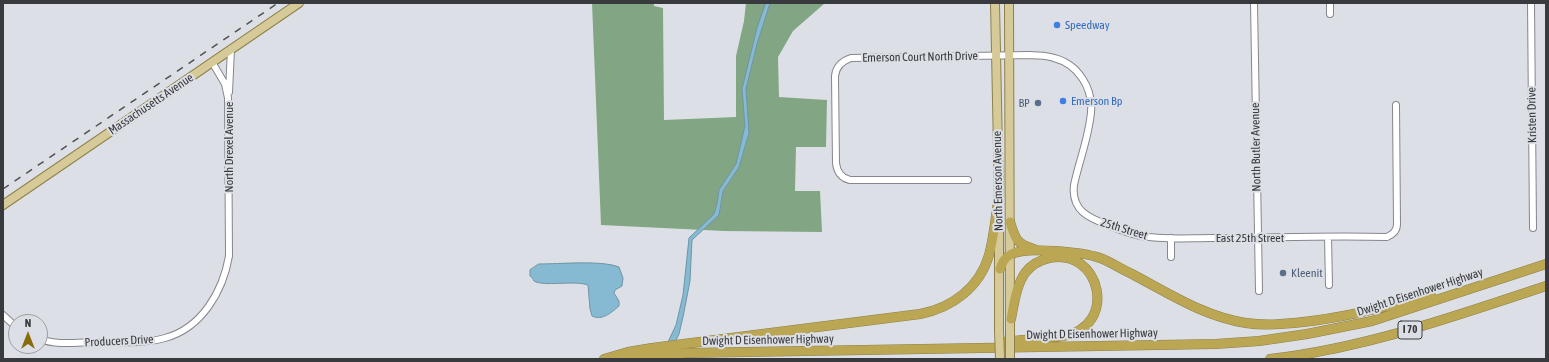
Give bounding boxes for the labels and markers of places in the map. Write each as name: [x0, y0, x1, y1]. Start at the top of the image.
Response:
place label: Speedway: [1065, 18, 1110, 32]
marker: Speedway: [1052, 20, 1062, 30]
place label: Emerson Bp: [1071, 94, 1122, 108]
place label: BP: [1018, 96, 1030, 110]
marker: Emerson Bp: [1058, 96, 1068, 106]
marker: BP: [1033, 98, 1043, 108]
place label: Kleenit: [1291, 266, 1323, 280]
marker: Kleenit: [1278, 268, 1288, 278]

